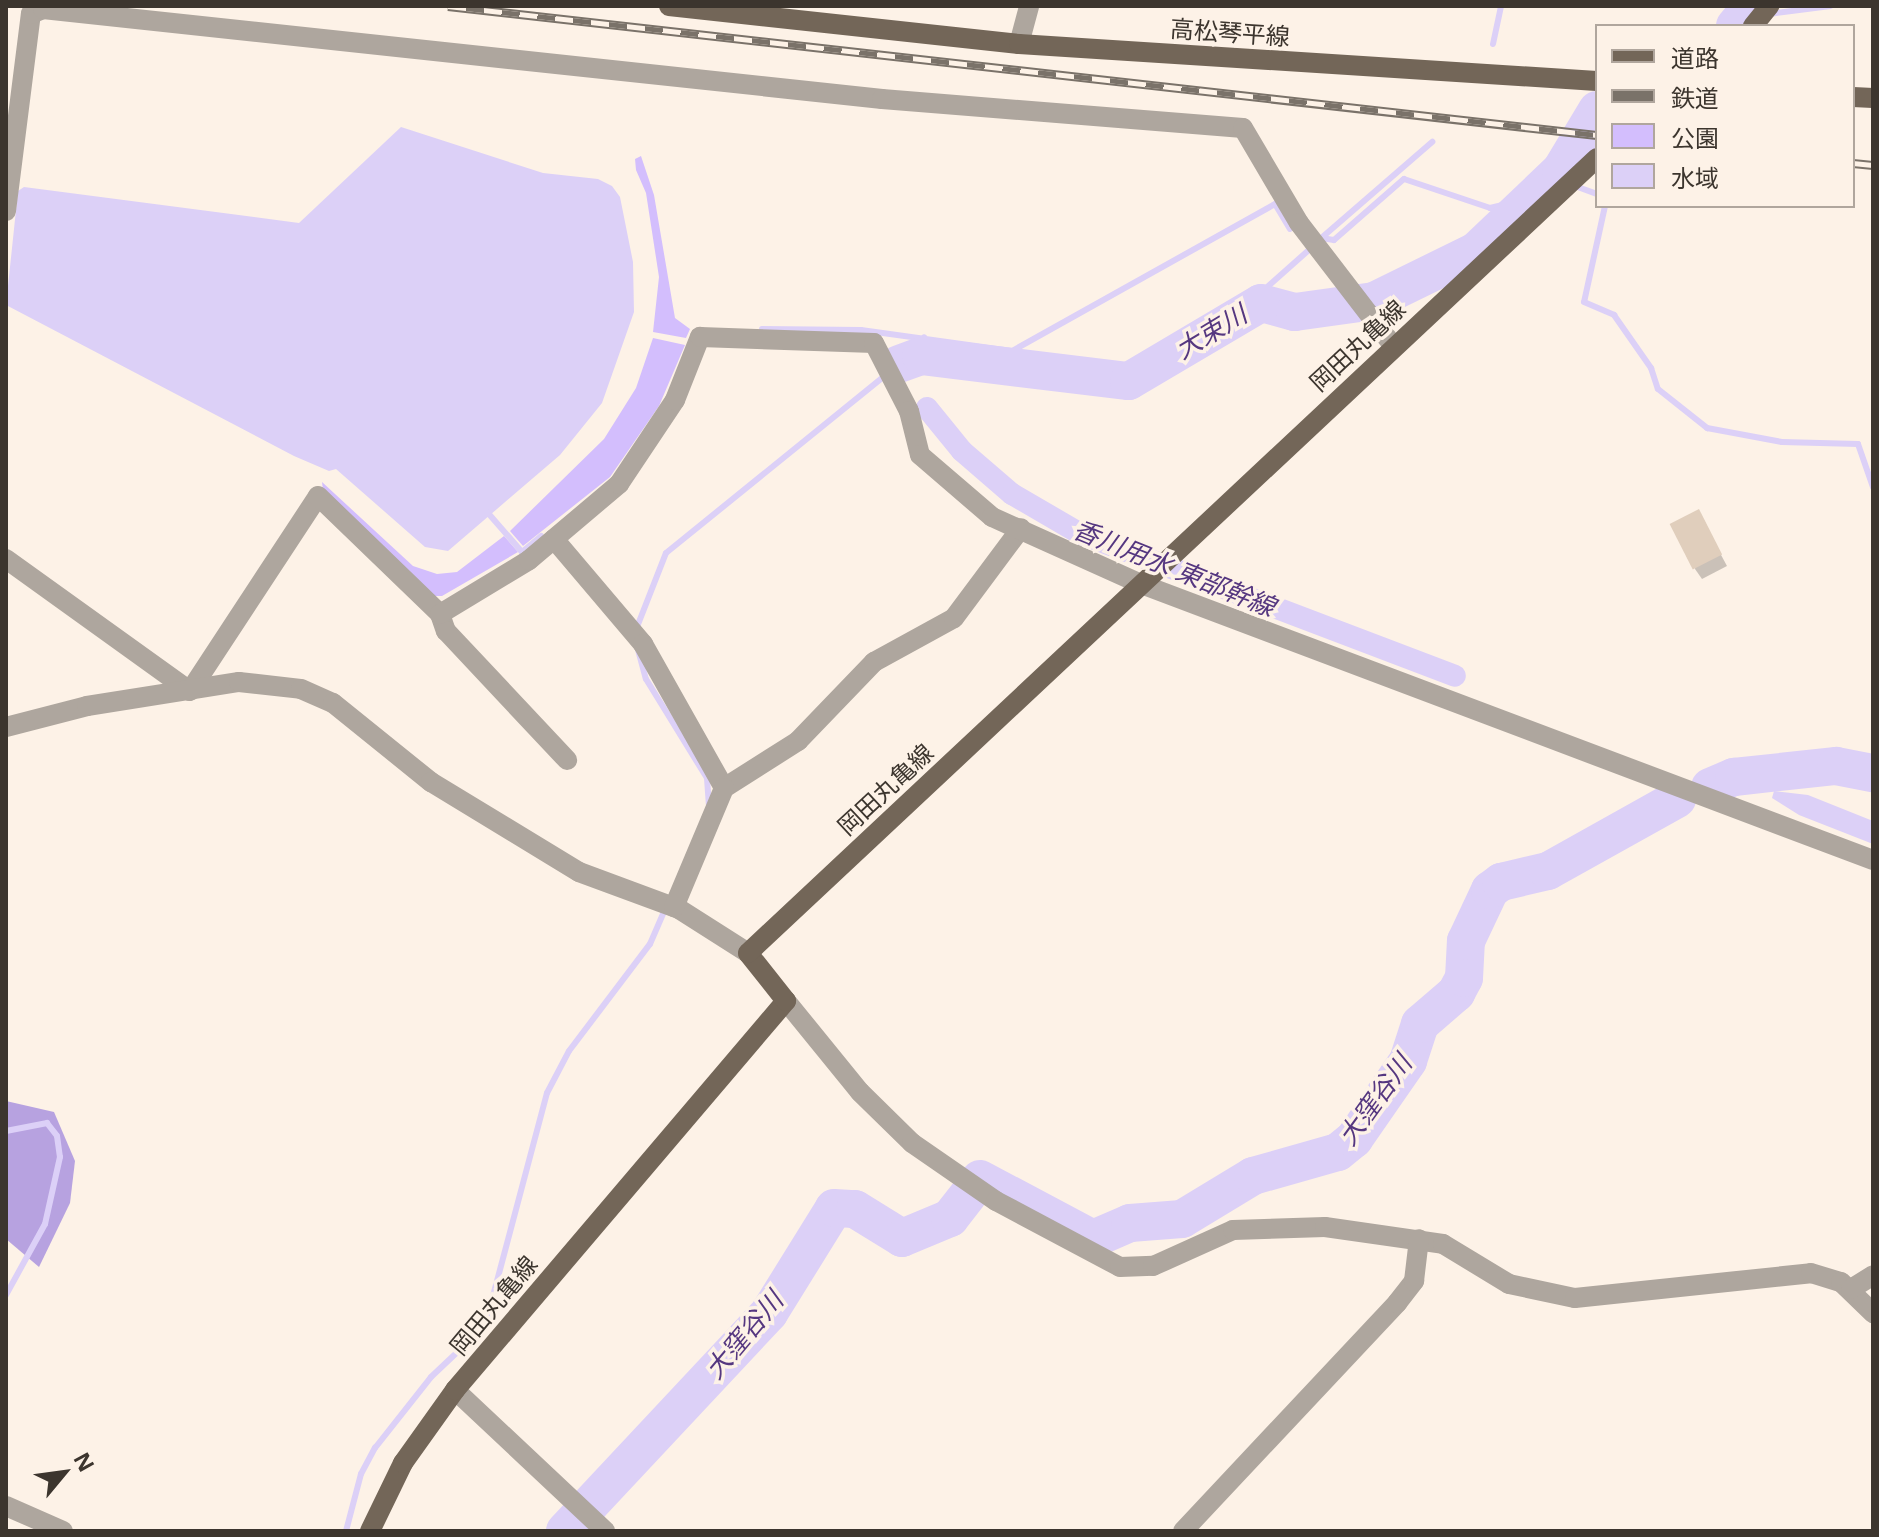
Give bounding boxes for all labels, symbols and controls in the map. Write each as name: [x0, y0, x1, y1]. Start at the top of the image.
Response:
street label: 高松琴平線: [1169, 13, 1291, 51]
legend: [1595, 24, 1855, 208]
text: 道路: [1671, 41, 1719, 74]
text: 鉄道: [1671, 81, 1719, 114]
text: 公園: [1671, 121, 1719, 154]
text: 水域: [1671, 161, 1719, 194]
street label: 岡田丸亀線: [1303, 294, 1411, 396]
water label: 大束川: [1170, 299, 1252, 365]
water label: 香川用水 東部幹線: [1069, 513, 1279, 623]
street label: 岡田丸亀線: [831, 738, 939, 840]
water label: 大窪谷川: [1332, 1049, 1418, 1151]
street label: 岡田丸亀線: [443, 1250, 543, 1360]
water label: 大窪谷川: [699, 1285, 789, 1385]
north arrow: [24, 1433, 104, 1513]
text: N: [68, 1446, 102, 1476]

